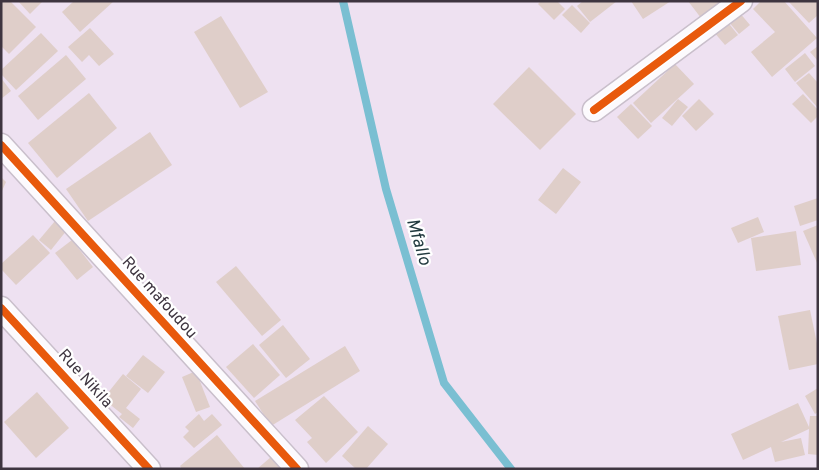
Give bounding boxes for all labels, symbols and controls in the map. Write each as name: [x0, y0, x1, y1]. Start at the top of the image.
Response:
water label: Mfallo: [400, 216, 436, 269]
street label: Rue mafoudou: [117, 253, 201, 343]
street label: Rue Nikila: [53, 345, 117, 413]

